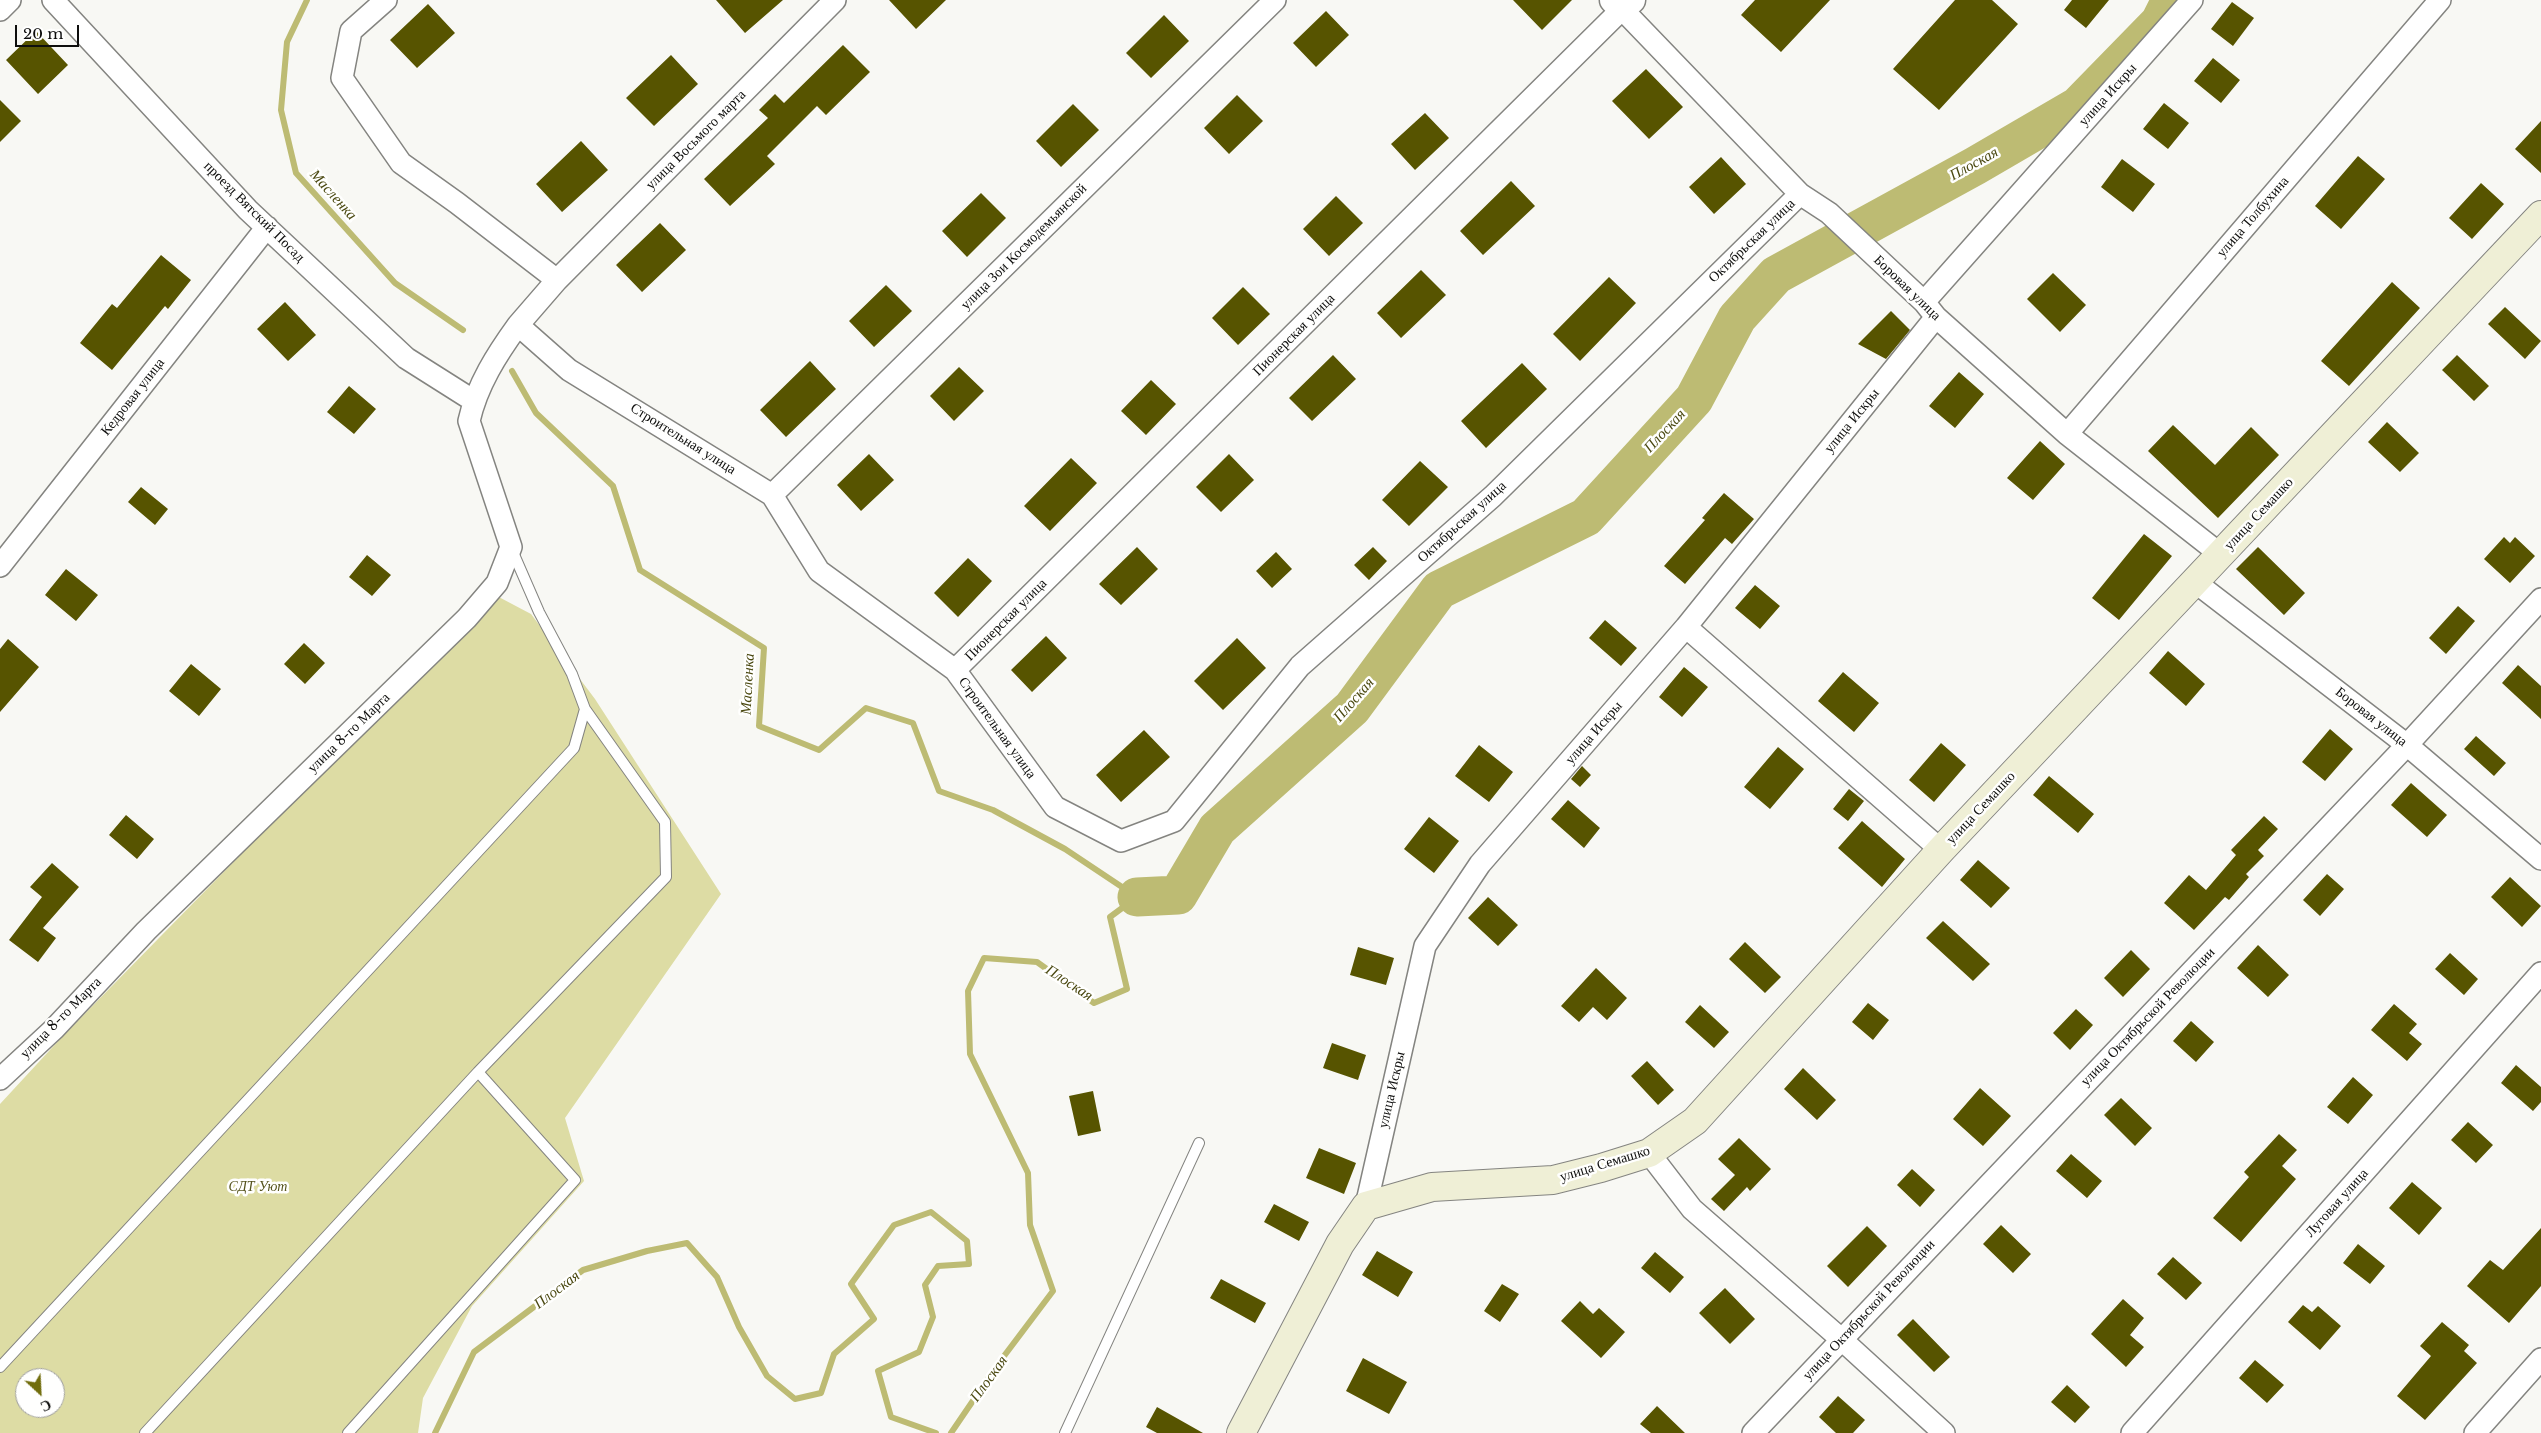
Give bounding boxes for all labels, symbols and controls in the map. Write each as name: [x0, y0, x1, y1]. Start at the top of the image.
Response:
scale bar: [18, 15, 81, 47]
text: 20 m: [23, 24, 63, 43]
street label: улица Искры: [2076, 60, 2140, 130]
street label: улица Восьмого марта: [643, 87, 749, 193]
water label: Плоская: [1947, 143, 2001, 185]
street label: проезд Вятский Посад: [200, 158, 308, 266]
water label: Масленка: [306, 166, 360, 224]
street label: улица Толбухина: [2213, 173, 2293, 261]
street label: улица Зои Космодемьянской: [958, 181, 1090, 313]
street label: Октябрьская улица: [1705, 195, 1799, 287]
street label: Боровая улица: [1870, 252, 1944, 324]
street label: Пионерская улица: [1249, 290, 1339, 380]
street label: Кедровая улица: [98, 355, 168, 439]
street label: улица Искры: [1821, 385, 1883, 457]
street label: Строительная улица: [627, 400, 739, 478]
water label: Плоская: [1640, 406, 1690, 456]
street label: улица Семашко: [2221, 474, 2297, 554]
street label: Октябрьская улица: [1414, 478, 1510, 566]
street label: Пионерская улица: [961, 575, 1051, 665]
water label: Масленка: [737, 653, 759, 715]
street label: Строительная улица: [955, 674, 1039, 782]
water label: Плоская: [1330, 674, 1378, 726]
street label: Боровая улица: [2332, 684, 2410, 750]
street label: улица 8-го Марта: [304, 689, 394, 777]
street label: улица Искры: [1562, 698, 1626, 768]
street label: улица Семашко: [1943, 768, 2019, 848]
street label: улица Октябрьской Революции: [2077, 944, 2219, 1090]
water label: Плоская: [1042, 961, 1096, 1005]
street label: улица 8-го Марта: [17, 974, 105, 1062]
street label: улица Искры: [1375, 1050, 1409, 1130]
street label: улица Семашко: [1558, 1142, 1652, 1186]
street label: Луговая улица: [2302, 1165, 2372, 1241]
park label: СДТ Уют: [229, 1179, 287, 1195]
street label: улица Октябрьской Революции: [1799, 1236, 1939, 1384]
water label: Плоская: [530, 1267, 584, 1313]
water label: Плоская: [966, 1352, 1012, 1406]
north arrow: [15, 1368, 65, 1418]
text: С: [38, 1395, 54, 1416]

